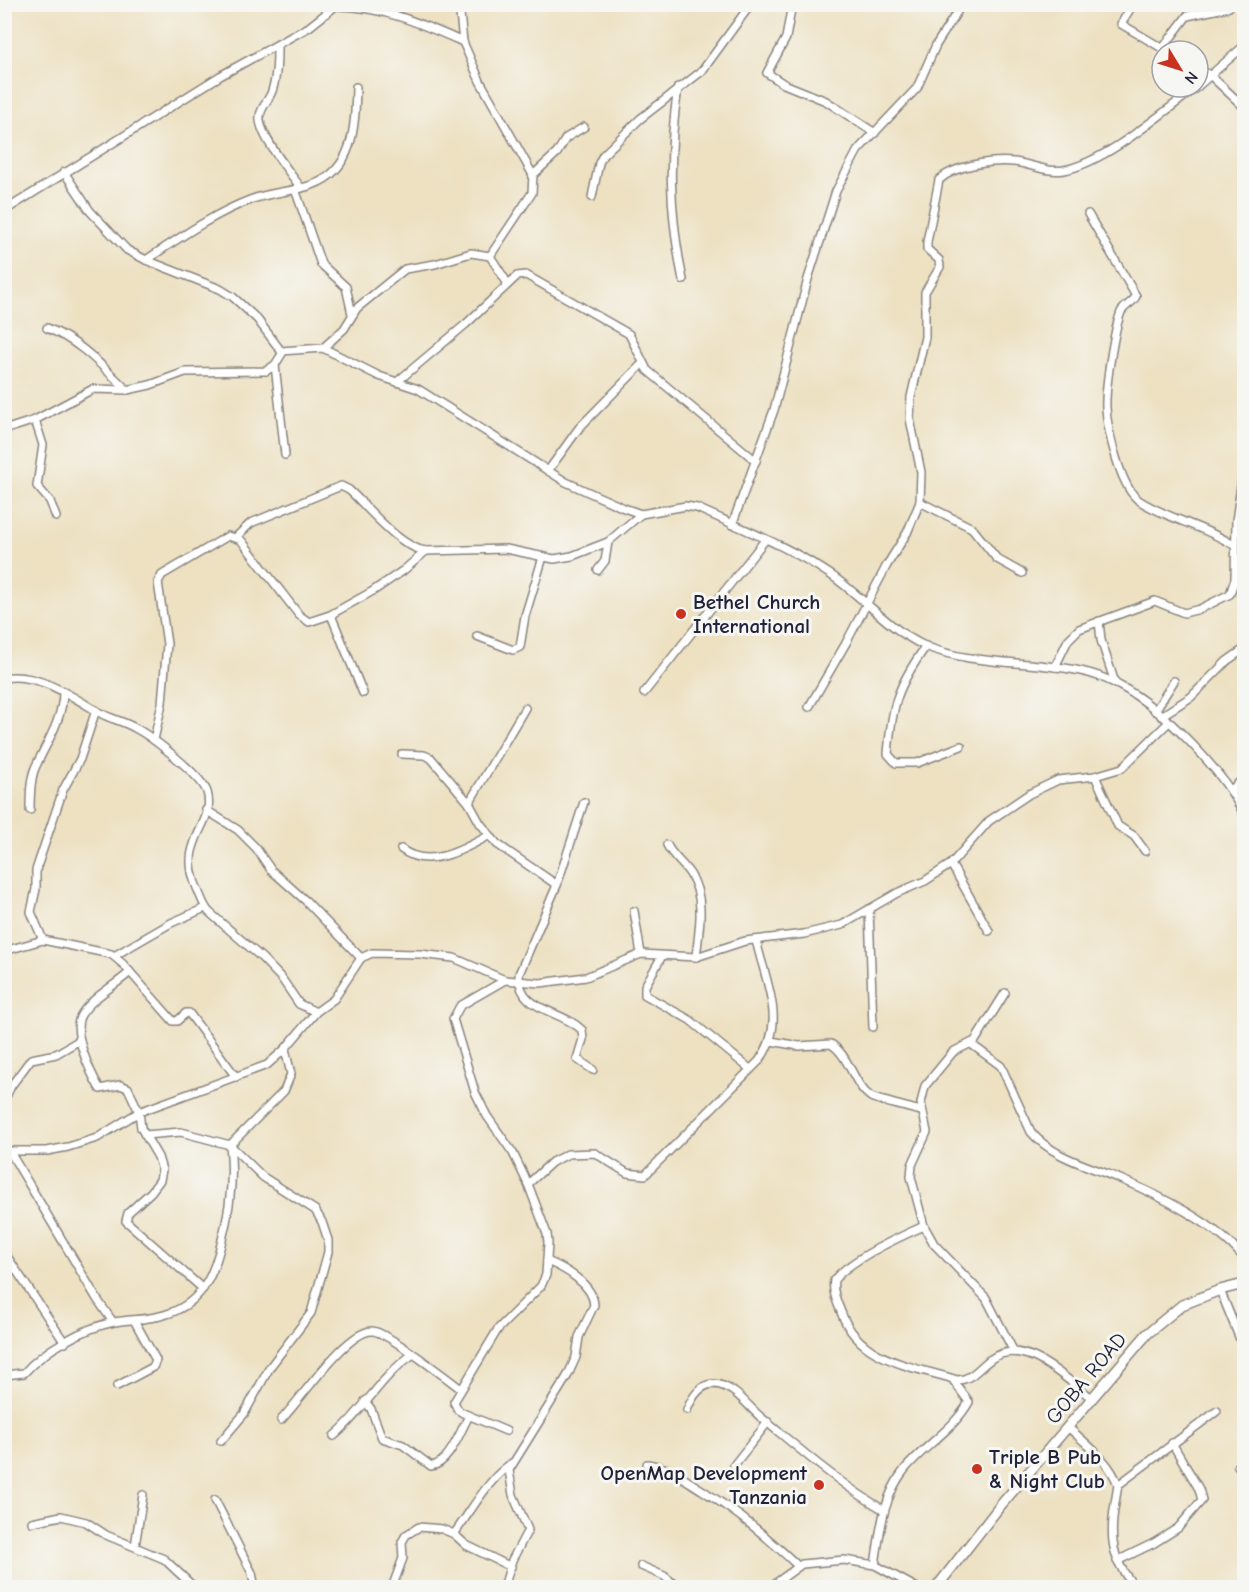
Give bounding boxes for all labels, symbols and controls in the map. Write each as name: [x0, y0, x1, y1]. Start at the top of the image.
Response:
north arrow: [1150, 39, 1210, 99]
text: N: [1181, 68, 1201, 87]
place label: Bethel Church International: [693, 590, 820, 638]
marker: Bethel Church International: [674, 607, 688, 621]
street label: GOBA ROAD: [1041, 1327, 1131, 1429]
place label: Triple B Pub & Night Club: [989, 1445, 1105, 1493]
place label: OpenMap Development Tanzania: [601, 1461, 808, 1509]
marker: Triple B Pub & Night Club: [970, 1462, 984, 1476]
marker: OpenMap Development Tanzania: [812, 1478, 826, 1492]

